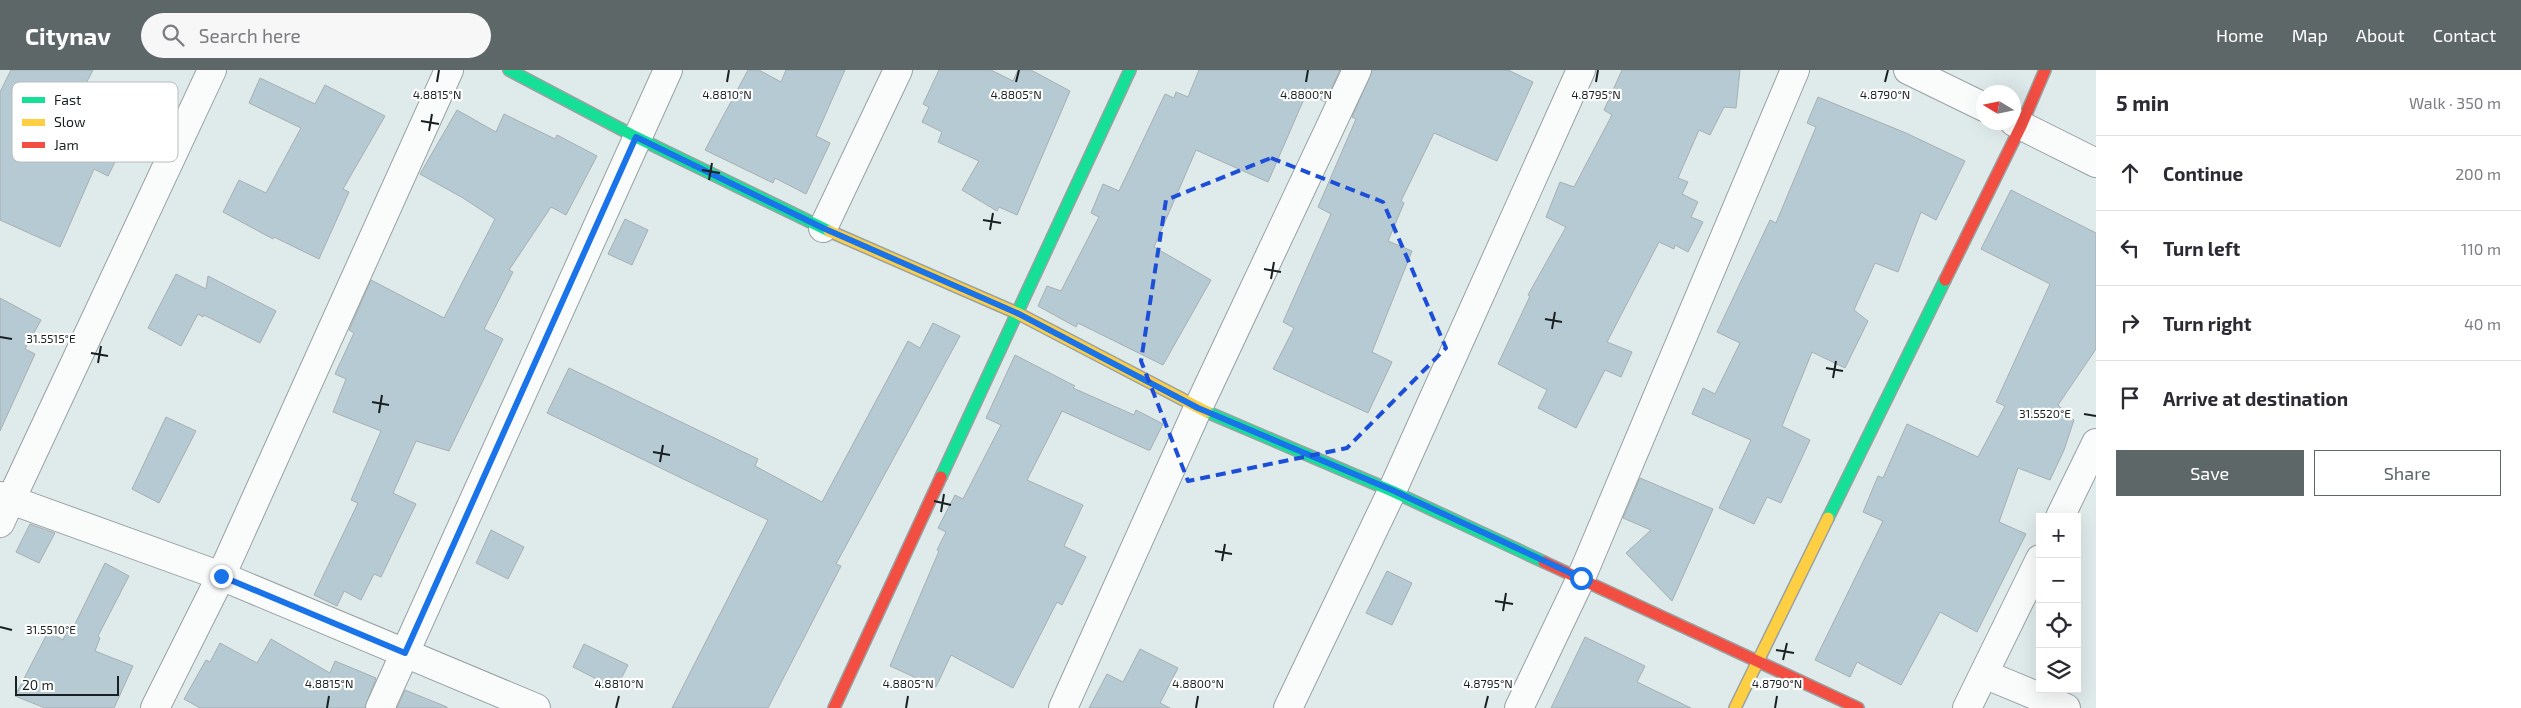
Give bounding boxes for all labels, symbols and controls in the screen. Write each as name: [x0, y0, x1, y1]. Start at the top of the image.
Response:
search box: [141, 13, 491, 58]
text: Citynav: [25, 21, 111, 50]
icon: search: [159, 21, 187, 49]
text: Search here: [199, 24, 301, 47]
text: Home: [2216, 24, 2264, 46]
text: Map: [2292, 24, 2328, 46]
text: About: [2356, 24, 2405, 46]
text: Contact: [2433, 24, 2496, 46]
legend: [12, 82, 178, 162]
north arrow: [1976, 85, 2021, 130]
text: 4.8815°N: [413, 87, 461, 101]
text: 4.8810°N: [702, 87, 752, 101]
text: 4.8805°N: [990, 87, 1042, 101]
text: 4.8800°N: [1280, 87, 1332, 101]
text: 4.8795°N: [1571, 87, 1621, 101]
text: 4.8790°N: [1860, 87, 1910, 101]
text: 5 min: [2116, 90, 2169, 115]
text: Fast: [54, 91, 81, 108]
text: Walk · 350 m: [2409, 93, 2501, 112]
text: Slow: [54, 113, 86, 130]
text: Jam: [54, 136, 79, 153]
icon: ahead: [2116, 159, 2144, 187]
text: Continue: [2163, 162, 2243, 185]
text: 200 m: [2455, 164, 2501, 183]
icon: left: [2116, 234, 2144, 262]
text: Turn left: [2163, 237, 2240, 260]
text: 110 m: [2461, 239, 2501, 258]
icon: right: [2116, 309, 2144, 337]
text: Turn right: [2163, 312, 2251, 335]
text: 40 m: [2464, 314, 2501, 333]
text: 31.5515°E: [26, 331, 76, 345]
icon: arrive: [2116, 384, 2144, 412]
text: Arrive at destination: [2163, 387, 2348, 410]
text: 31.5520°E: [2019, 406, 2071, 420]
button: Save: [2116, 450, 2304, 496]
button: Share: [2314, 450, 2501, 496]
map controls: [2036, 513, 2081, 693]
button: +: [2036, 513, 2081, 558]
button: −: [2036, 558, 2081, 603]
route end: [210, 565, 233, 588]
route start: [1570, 567, 1593, 590]
button: locate: [2036, 603, 2081, 648]
text: 31.5510°E: [26, 622, 76, 636]
button: layers: [2036, 648, 2081, 693]
scale bar: [15, 673, 119, 696]
text: 20 m: [22, 676, 54, 693]
text: 4.8815°N: [305, 676, 353, 690]
text: 4.8810°N: [594, 676, 644, 690]
text: 4.8805°N: [882, 676, 934, 690]
text: 4.8800°N: [1172, 676, 1224, 690]
text: 4.8795°N: [1463, 676, 1513, 690]
text: 4.8790°N: [1752, 676, 1802, 690]

